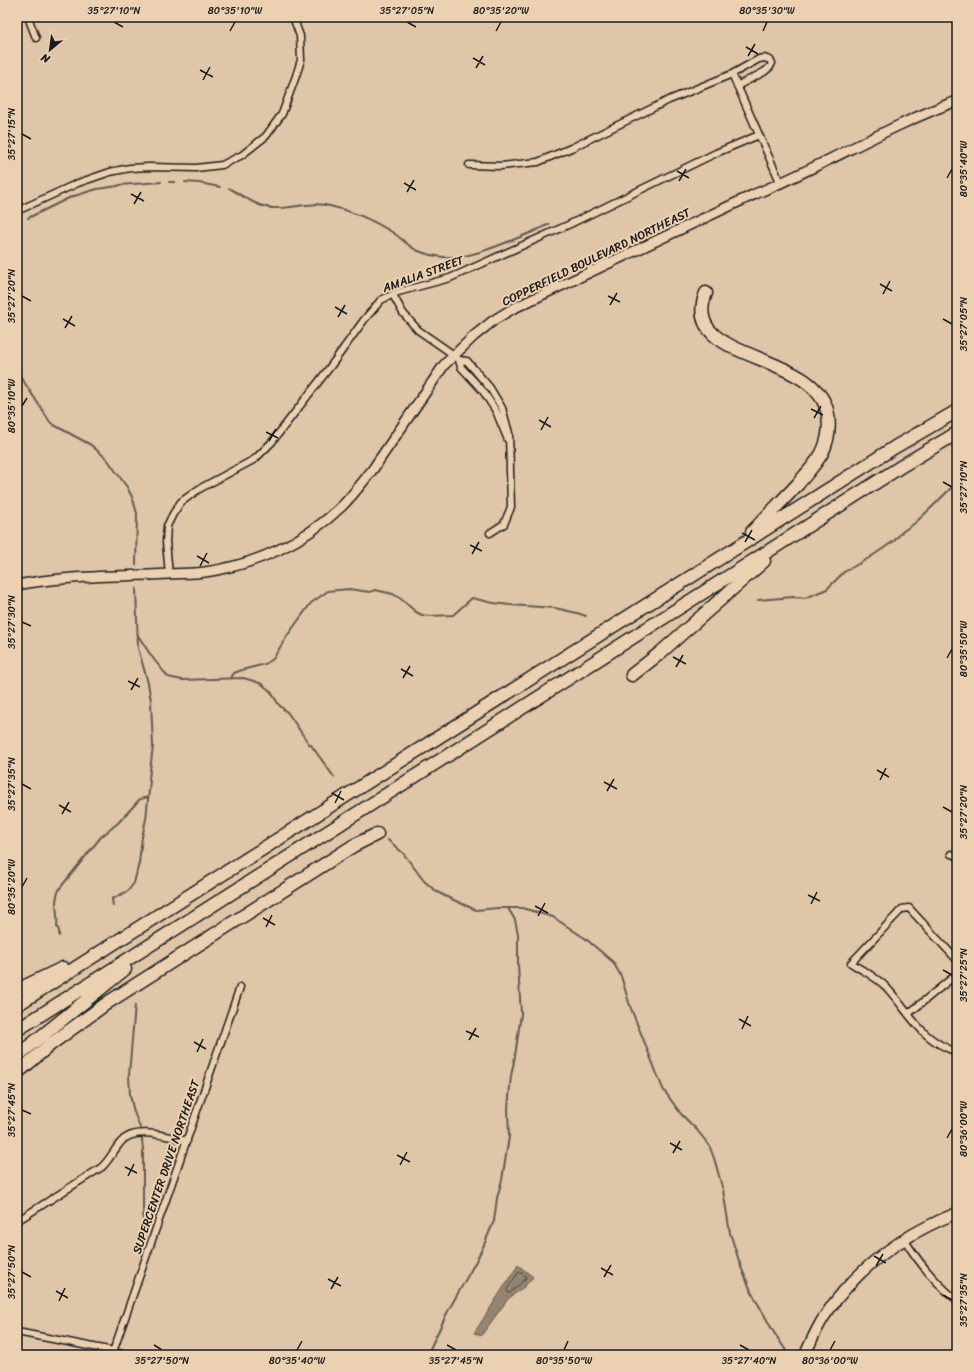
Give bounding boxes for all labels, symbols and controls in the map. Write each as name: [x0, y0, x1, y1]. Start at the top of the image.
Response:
text: 35°27'10"N: [88, 2, 140, 20]
text: 80°35'10"W: [208, 2, 262, 20]
text: 35°27'05"N: [380, 2, 434, 20]
text: 80°35'20"W: [473, 2, 529, 20]
text: 80°35'30"W: [739, 2, 795, 20]
north arrow: [30, 30, 70, 70]
text: N: [37, 48, 54, 69]
text: 35°27'15"N: [3, 108, 21, 160]
text: 80°35'40"W: [955, 141, 973, 197]
street label: COPPERFIELD BOULEVARD NORTHEAST: [498, 201, 695, 312]
street label: AMALIA STREET: [378, 249, 468, 299]
text: 35°27'20"N: [3, 269, 21, 323]
text: 35°27'05"N: [955, 297, 973, 351]
text: 80°35'10"W: [3, 379, 21, 433]
text: 35°27'10"N: [955, 461, 973, 513]
text: 35°27'30"N: [3, 595, 21, 649]
text: 80°35'50"W: [955, 621, 973, 677]
text: 35°27'35"N: [3, 757, 21, 811]
text: 35°27'20"N: [955, 785, 973, 839]
text: 80°35'20"W: [3, 859, 21, 915]
text: 35°27'25"N: [955, 948, 973, 1002]
street label: SUPERCENTER DRIVE NORTHEAST: [126, 1076, 207, 1257]
text: 35°27'45"N: [3, 1083, 21, 1137]
text: 80°36'00"W: [955, 1101, 973, 1157]
text: 35°27'50"N: [3, 1245, 21, 1299]
text: 35°27'35"N: [955, 1273, 973, 1327]
text: 35°27'50"N: [135, 1352, 189, 1370]
text: 80°35'40"W: [269, 1352, 325, 1370]
text: 35°27'45"N: [429, 1352, 483, 1370]
text: 80°35'50"W: [536, 1352, 592, 1370]
text: 35°27'40"N: [722, 1352, 776, 1370]
text: 80°36'00"W: [802, 1352, 858, 1370]

